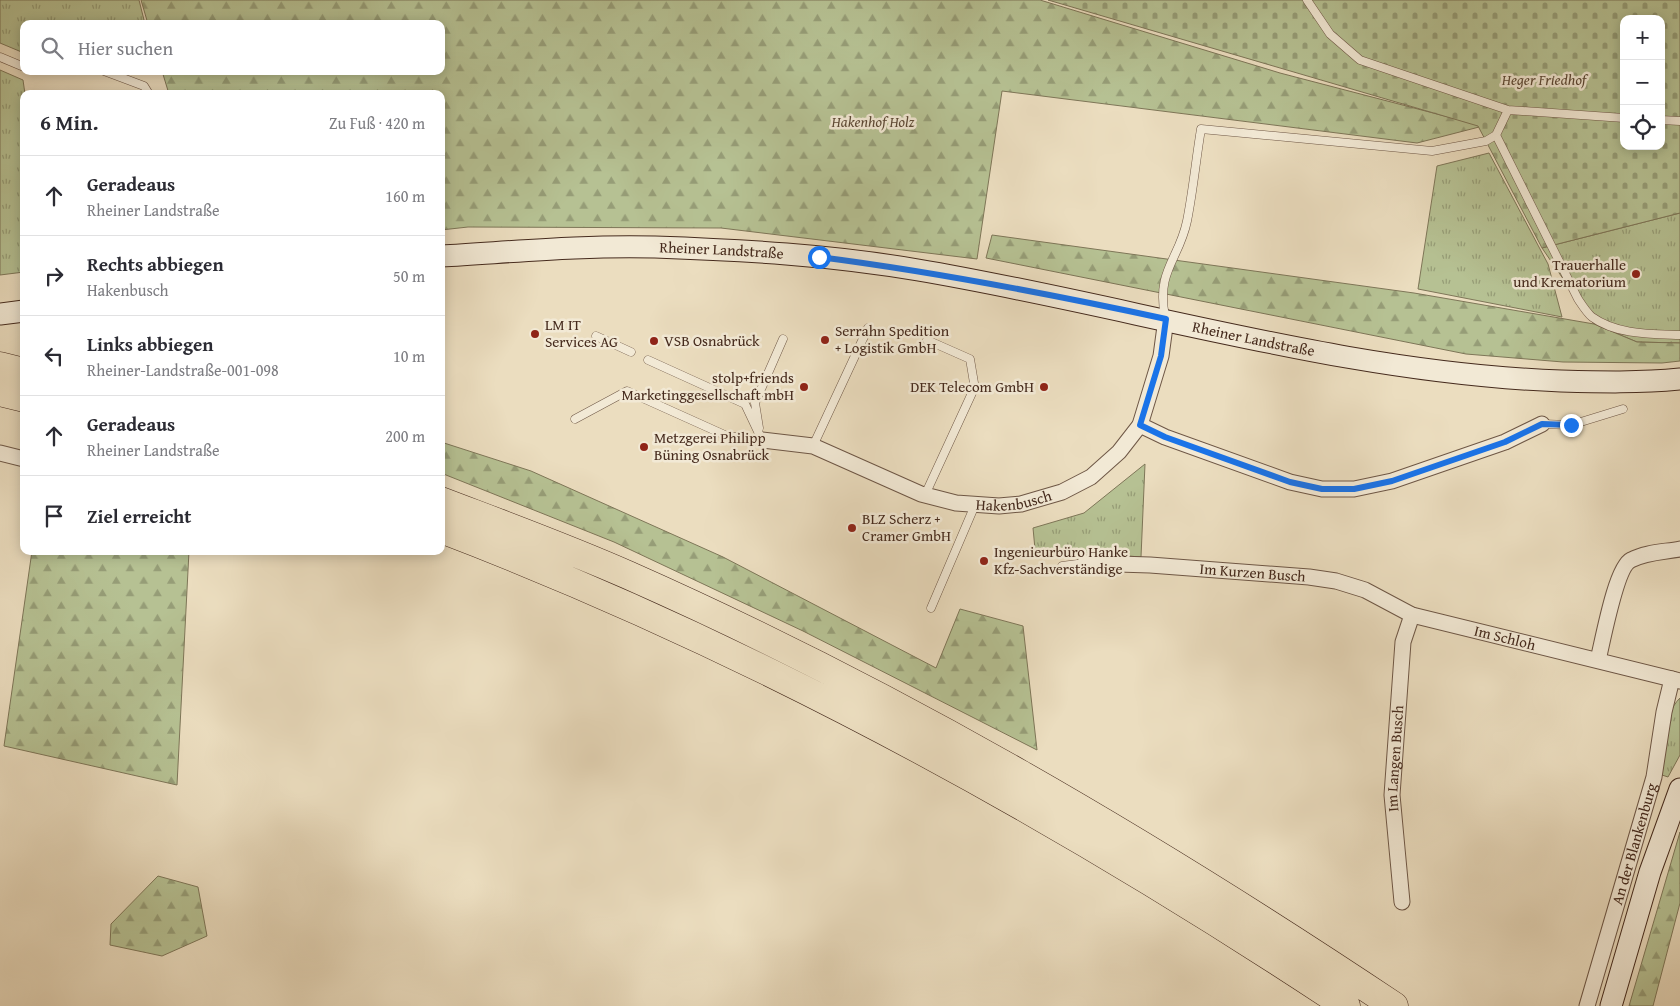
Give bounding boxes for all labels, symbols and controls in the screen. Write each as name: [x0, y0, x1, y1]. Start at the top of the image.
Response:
map controls: [1620, 15, 1665, 150]
button: +: [1620, 15, 1665, 60]
search box: [20, 20, 445, 75]
icon: search: [38, 34, 66, 62]
text: Hier suchen: [78, 34, 173, 62]
button: −: [1620, 60, 1665, 105]
park label: Heger Friedhof: [1501, 69, 1589, 90]
button: locate: [1620, 105, 1665, 150]
text: 6 Min.: [40, 107, 98, 138]
text: Zu Fuß · 420 m: [329, 111, 425, 135]
park label: Hakenhof Holz: [831, 111, 915, 132]
text: Geradeaus: [87, 170, 175, 198]
icon: ahead: [40, 182, 68, 210]
text: 160 m: [385, 184, 425, 208]
text: Rheiner Landstraße: [87, 198, 220, 222]
street label: Rheiner Landstraße: [659, 236, 785, 264]
route start: [808, 246, 831, 269]
text: Rechts abbiegen: [87, 250, 224, 278]
place label: Trauerhalle und Krematorium: [1513, 254, 1627, 292]
icon: right: [40, 262, 68, 290]
text: 50 m: [393, 264, 425, 288]
marker: Trauerhalle und Krematorium: [1630, 268, 1642, 280]
text: Hakenbusch: [87, 278, 169, 302]
place label: LM IT Services AG: [545, 314, 618, 352]
street label: Rheiner Landstraße: [1190, 316, 1317, 361]
place label: Serrahn Spedition + Logistik GmbH: [835, 320, 950, 358]
marker: LM IT Services AG: [529, 328, 541, 340]
text: Links abbiegen: [87, 330, 213, 358]
place label: VSB Osnabrück: [664, 330, 760, 351]
marker: Serrahn Spedition + Logistik GmbH: [819, 334, 831, 346]
marker: VSB Osnabrück: [648, 335, 660, 347]
icon: left: [40, 342, 68, 370]
text: 10 m: [393, 344, 425, 368]
text: Rheiner-Landstraße-001-098: [87, 358, 279, 382]
place label: stolp+friends Marketinggesellschaft mbH: [621, 367, 794, 405]
place label: DEK Telecom GmbH: [910, 376, 1034, 397]
marker: stolp+friends Marketinggesellschaft mbH: [798, 381, 810, 393]
marker: DEK Telecom GmbH: [1038, 381, 1050, 393]
text: Geradeaus: [87, 410, 175, 438]
route end: [1560, 414, 1583, 437]
icon: ahead: [40, 422, 68, 450]
text: 200 m: [385, 424, 425, 448]
place label: Metzgerei Philipp Büning Osnabrück: [654, 427, 770, 465]
text: Rheiner Landstraße: [87, 438, 220, 462]
marker: Metzgerei Philipp Büning Osnabrück: [638, 441, 650, 453]
street label: Hakenbusch: [975, 484, 1055, 516]
icon: arrive: [40, 502, 68, 530]
text: Ziel erreicht: [87, 502, 191, 530]
place label: BLZ Scherz + Cramer GmbH: [862, 508, 951, 546]
marker: BLZ Scherz + Cramer GmbH: [846, 522, 858, 534]
place label: Ingenieurbüro Hanke Kfz-Sachverständige: [994, 541, 1128, 579]
marker: Ingenieurbüro Hanke Kfz-Sachverständige: [978, 555, 990, 567]
street label: Im Kurzen Busch: [1199, 558, 1307, 587]
street label: Im Schloh: [1472, 620, 1538, 655]
street label: Im Langen Busch: [1381, 704, 1408, 813]
street label: An der Blankenburg: [1606, 780, 1662, 907]

